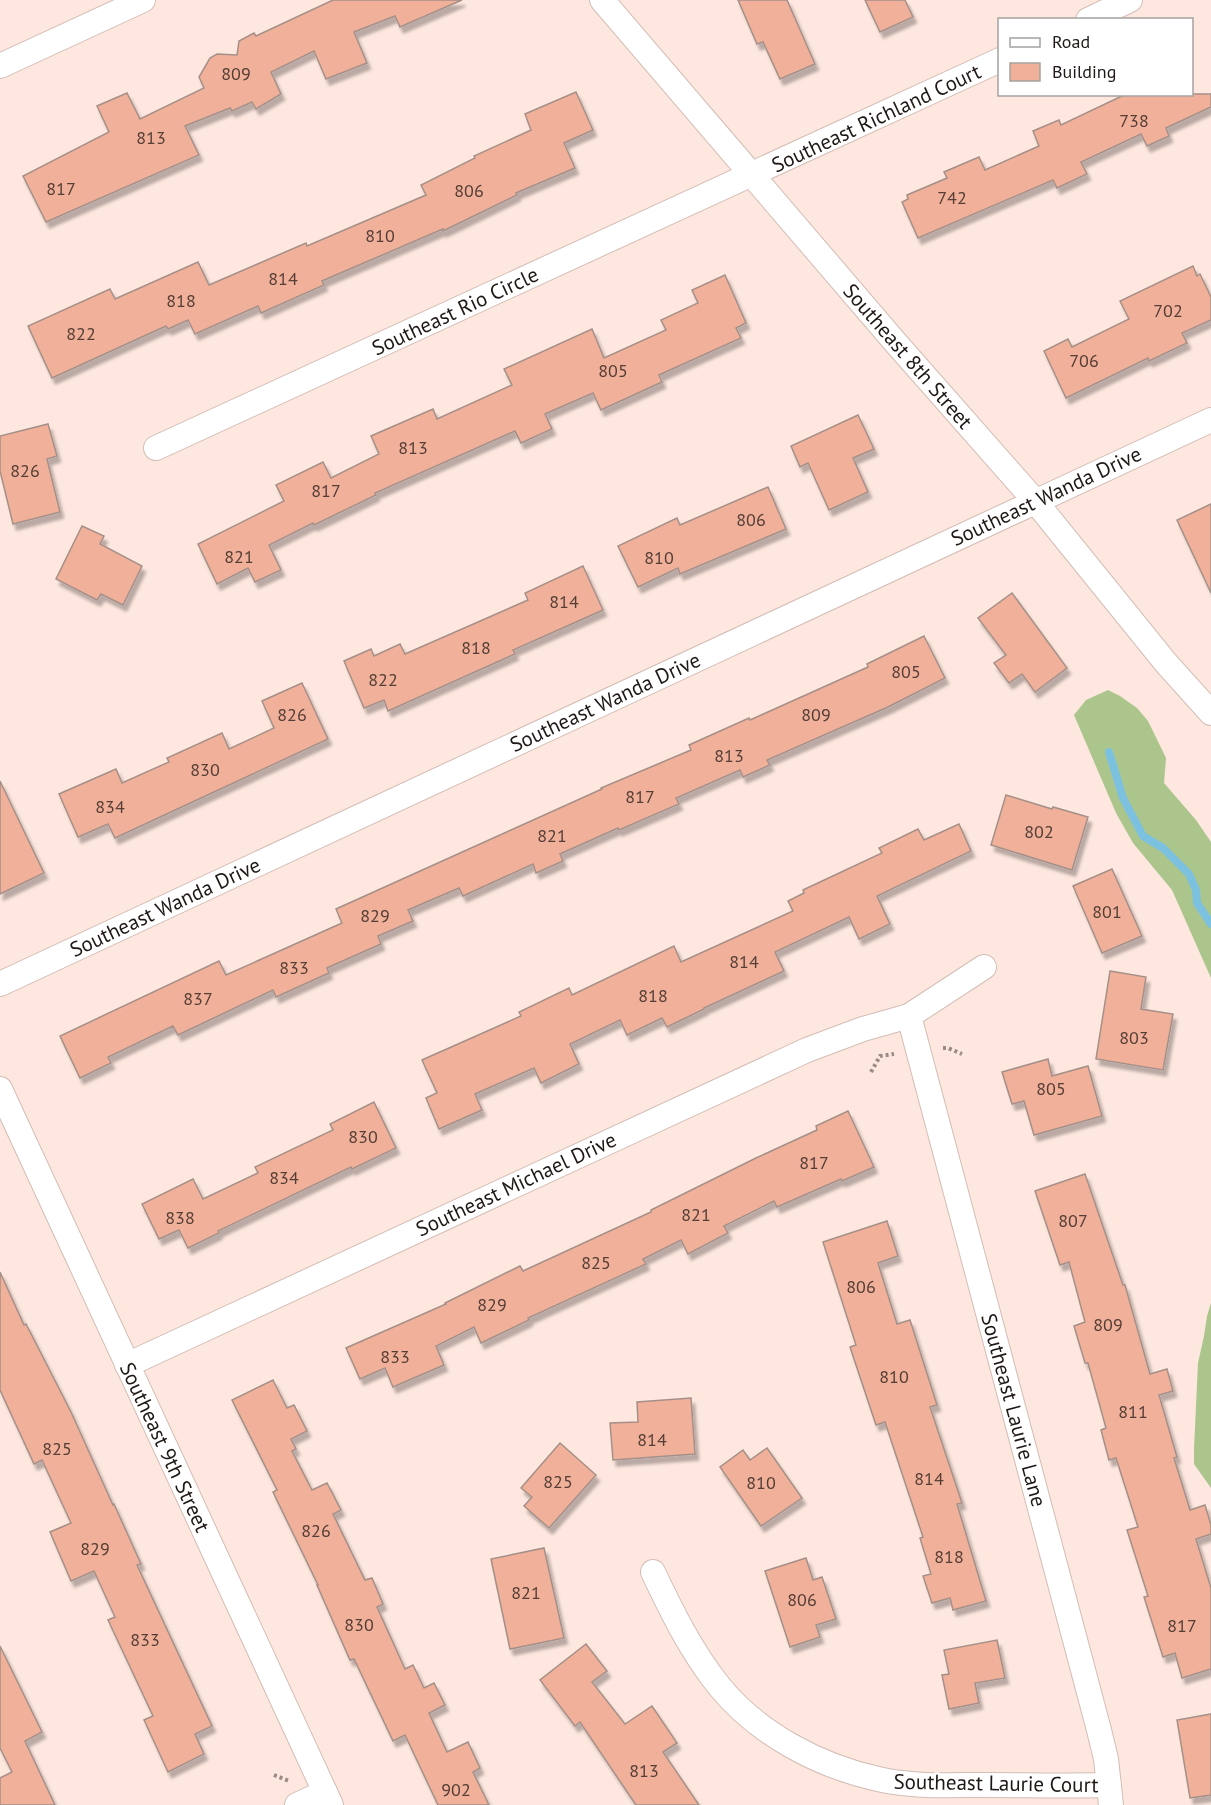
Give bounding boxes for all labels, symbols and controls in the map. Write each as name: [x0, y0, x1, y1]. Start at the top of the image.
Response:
legend: [998, 18, 1193, 96]
text: Road: [1052, 30, 1090, 53]
street label: Southeast Richland Court: [767, 58, 985, 178]
text: Building: [1052, 60, 1116, 83]
house number: 809: [221, 62, 251, 85]
house number: 738: [1119, 109, 1149, 132]
house number: 813: [136, 126, 166, 149]
house number: 817: [46, 177, 76, 200]
house number: 806: [454, 179, 484, 202]
house number: 742: [937, 186, 967, 209]
house number: 810: [365, 224, 395, 247]
street label: Southeast Rio Circle: [367, 261, 543, 361]
house number: 814: [268, 267, 298, 290]
street label: Southeast 8th Street: [837, 278, 979, 434]
house number: 818: [166, 289, 196, 312]
house number: 702: [1153, 299, 1183, 322]
house number: 822: [66, 322, 96, 345]
house number: 706: [1069, 349, 1099, 372]
house number: 805: [598, 359, 628, 382]
house number: 813: [398, 436, 428, 459]
street label: Southeast Wanda Drive: [946, 440, 1146, 552]
house number: 826: [10, 459, 40, 482]
house number: 817: [311, 479, 341, 502]
house number: 806: [736, 508, 766, 531]
house number: 821: [224, 545, 254, 568]
house number: 810: [644, 546, 674, 569]
house number: 814: [549, 590, 579, 613]
house number: 818: [461, 636, 491, 659]
street label: Southeast Wanda Drive: [505, 646, 705, 758]
house number: 805: [891, 660, 921, 683]
house number: 822: [368, 668, 398, 691]
house number: 826: [277, 703, 307, 726]
house number: 809: [801, 703, 831, 726]
house number: 813: [714, 744, 744, 767]
house number: 830: [190, 758, 220, 781]
house number: 817: [625, 785, 655, 808]
house number: 834: [95, 795, 125, 818]
house number: 802: [1024, 820, 1054, 843]
house number: 821: [537, 824, 567, 847]
street label: Southeast Wanda Drive: [65, 851, 265, 963]
house number: 801: [1092, 900, 1122, 923]
house number: 829: [360, 904, 390, 927]
house number: 814: [729, 950, 759, 973]
house number: 833: [279, 956, 309, 979]
house number: 818: [638, 984, 668, 1007]
house number: 837: [183, 987, 213, 1010]
house number: 803: [1119, 1026, 1149, 1049]
house number: 805: [1036, 1077, 1066, 1100]
house number: 830: [348, 1125, 378, 1148]
street label: Southeast Michael Drive: [411, 1126, 621, 1242]
house number: 817: [799, 1151, 829, 1174]
house number: 834: [269, 1166, 299, 1189]
house number: 821: [681, 1203, 711, 1226]
house number: 838: [165, 1206, 195, 1229]
house number: 807: [1058, 1209, 1088, 1232]
house number: 825: [581, 1251, 611, 1274]
house number: 806: [846, 1275, 876, 1298]
house number: 829: [477, 1293, 507, 1316]
street label: Southeast Laurie Lane: [975, 1310, 1053, 1510]
house number: 809: [1093, 1313, 1123, 1336]
house number: 833: [380, 1345, 410, 1368]
street label: Southeast 9th Street: [114, 1358, 216, 1536]
house number: 810: [879, 1365, 909, 1388]
house number: 811: [1118, 1400, 1148, 1423]
house number: 814: [637, 1428, 667, 1451]
house number: 825: [42, 1437, 72, 1460]
house number: 814: [914, 1467, 944, 1490]
house number: 825: [543, 1470, 573, 1493]
house number: 810: [746, 1471, 776, 1494]
house number: 826: [301, 1519, 331, 1542]
house number: 829: [80, 1537, 110, 1560]
house number: 818: [934, 1545, 964, 1568]
house number: 821: [511, 1581, 541, 1604]
house number: 806: [787, 1588, 817, 1611]
house number: 830: [344, 1613, 374, 1636]
house number: 817: [1167, 1614, 1197, 1637]
house number: 833: [130, 1628, 160, 1651]
house number: 813: [629, 1759, 659, 1782]
street label: Southeast Laurie Court: [893, 1768, 1099, 1798]
house number: 902: [441, 1778, 471, 1801]

